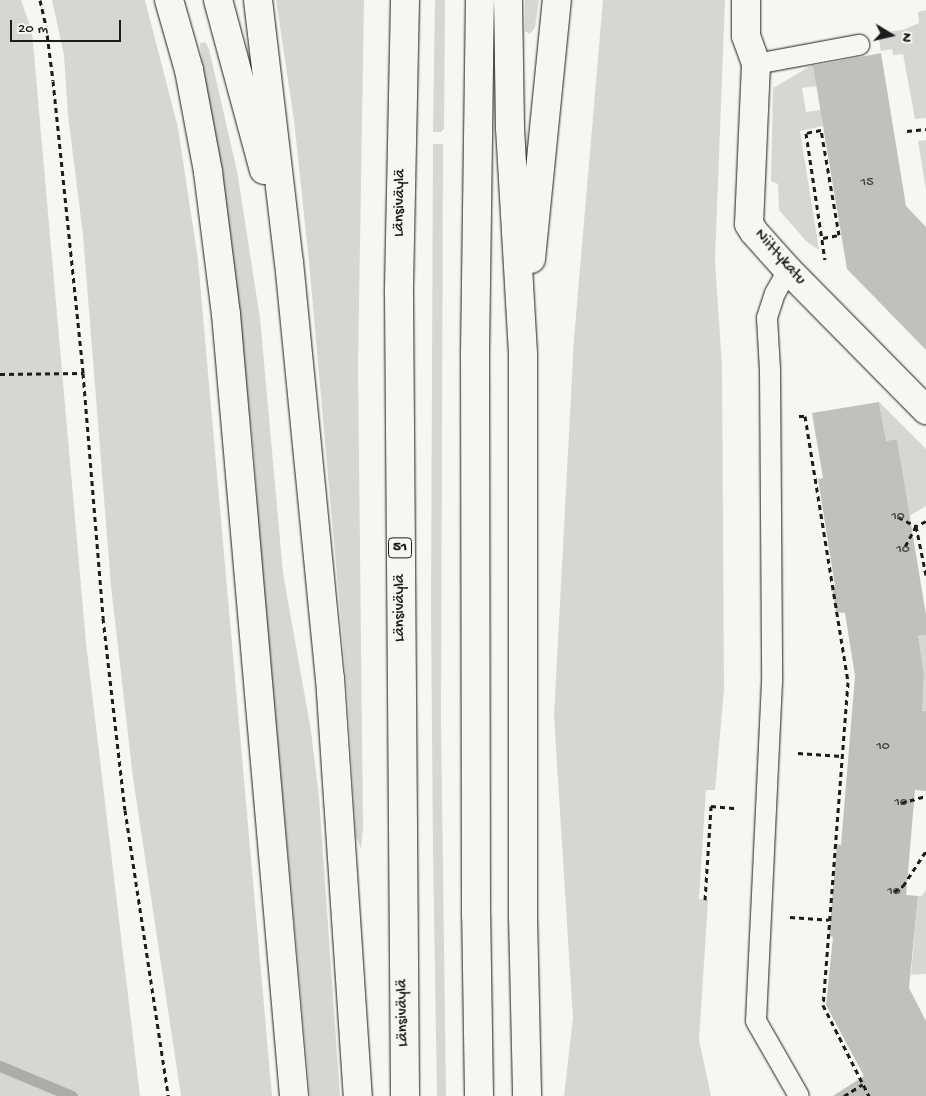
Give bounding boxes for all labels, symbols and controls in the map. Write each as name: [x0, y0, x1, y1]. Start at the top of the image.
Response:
scale bar: [12, 10, 124, 42]
north arrow: [866, 10, 916, 60]
text: 20 m: [18, 20, 48, 38]
text: N: [897, 32, 915, 43]
street label: Länsiväylä: [391, 169, 411, 237]
house number: 15: [860, 175, 874, 191]
street label: Niittykatu: [749, 226, 809, 290]
house number: 10: [891, 509, 905, 525]
road number: 51: [388, 536, 412, 560]
house number: 10: [896, 542, 910, 558]
street label: Länsiväylä: [391, 574, 411, 642]
house number: 10: [876, 739, 890, 755]
house number: 10: [894, 795, 908, 811]
house number: 10: [887, 884, 901, 900]
street label: Länsiväylä: [394, 979, 414, 1047]

